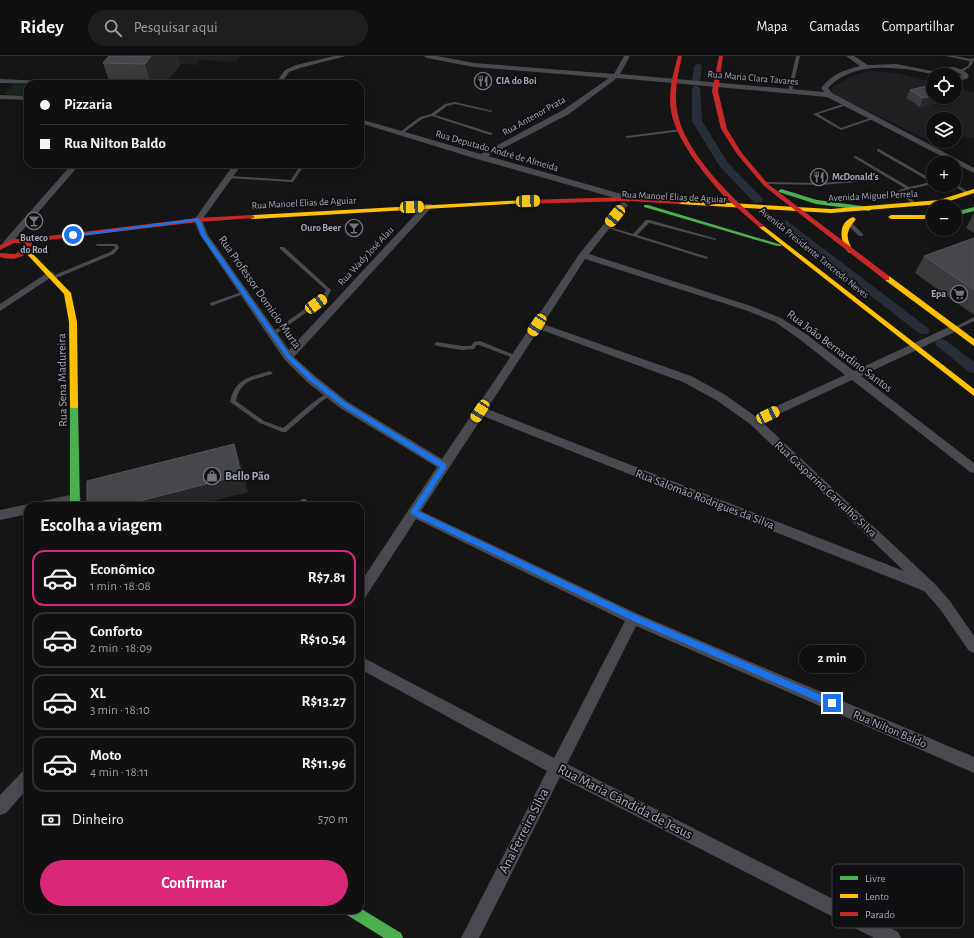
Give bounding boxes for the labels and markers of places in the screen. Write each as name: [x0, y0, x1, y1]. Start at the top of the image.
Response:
restaurant icon: CIA do Boi: [473, 71, 493, 91]
place label: CIA do Boi: [496, 76, 537, 86]
restaurant icon: McDonald's: [809, 167, 829, 187]
place label: McDonald's: [832, 172, 879, 182]
bar icon: Buteco do Rod: [24, 211, 44, 231]
bar icon: Ouro Beer: [344, 218, 364, 238]
place label: Ouro Beer: [301, 223, 342, 233]
place label: Buteco do Rod: [20, 233, 48, 255]
supermarket icon: Epa: [949, 284, 969, 304]
place label: Epa: [931, 289, 946, 299]
shop icon: Bello Pão: [202, 466, 222, 486]
place label: Bello Pão: [225, 470, 270, 482]

